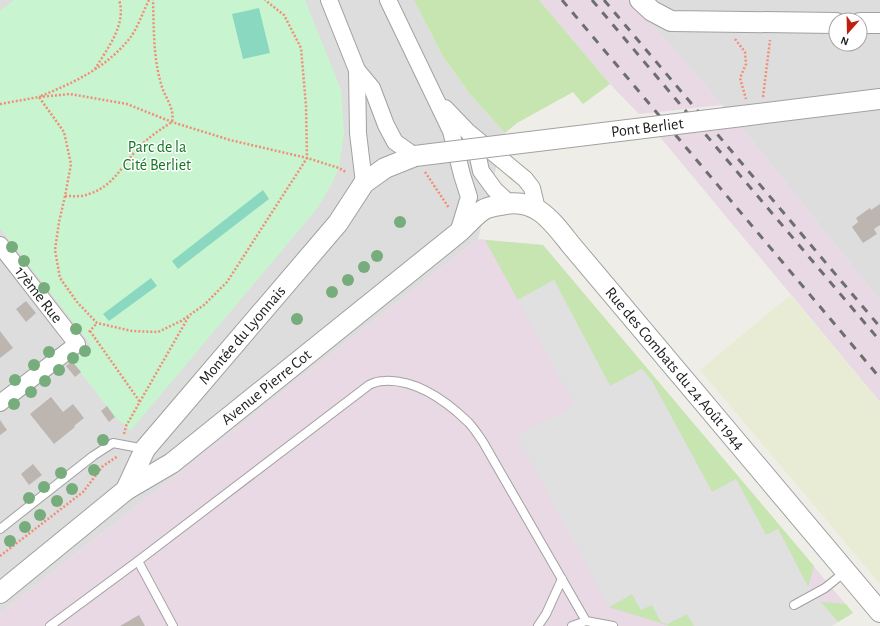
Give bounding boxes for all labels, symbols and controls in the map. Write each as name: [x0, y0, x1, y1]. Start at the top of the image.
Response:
north arrow: [828, 12, 868, 52]
text: N: [839, 34, 850, 47]
street label: Pont Berliet: [610, 115, 684, 140]
park label: Parc de la Cité Berliet: [123, 139, 191, 173]
street label: 17ème Rue: [12, 264, 65, 326]
street label: Montée du Lyonnais: [196, 283, 289, 387]
street label: Rue des Combats du 24 Août 1944: [602, 284, 748, 453]
street label: Avenue Pierre Cot: [218, 346, 314, 428]

